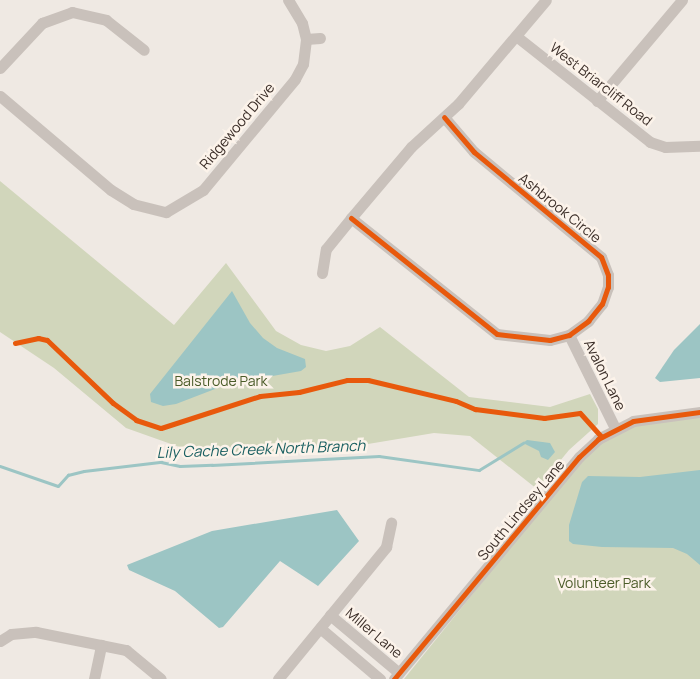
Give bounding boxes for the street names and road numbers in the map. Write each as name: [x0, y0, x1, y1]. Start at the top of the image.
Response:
street label: West Briarcliff Road: [547, 39, 655, 129]
street label: Ridgewood Drive: [196, 79, 278, 173]
street label: Ashbrook Circle: [515, 170, 605, 246]
street label: Avalon Lane: [581, 337, 629, 413]
street label: South Lindsey Lane: [474, 456, 568, 564]
street label: Miller Lane: [342, 604, 406, 662]

